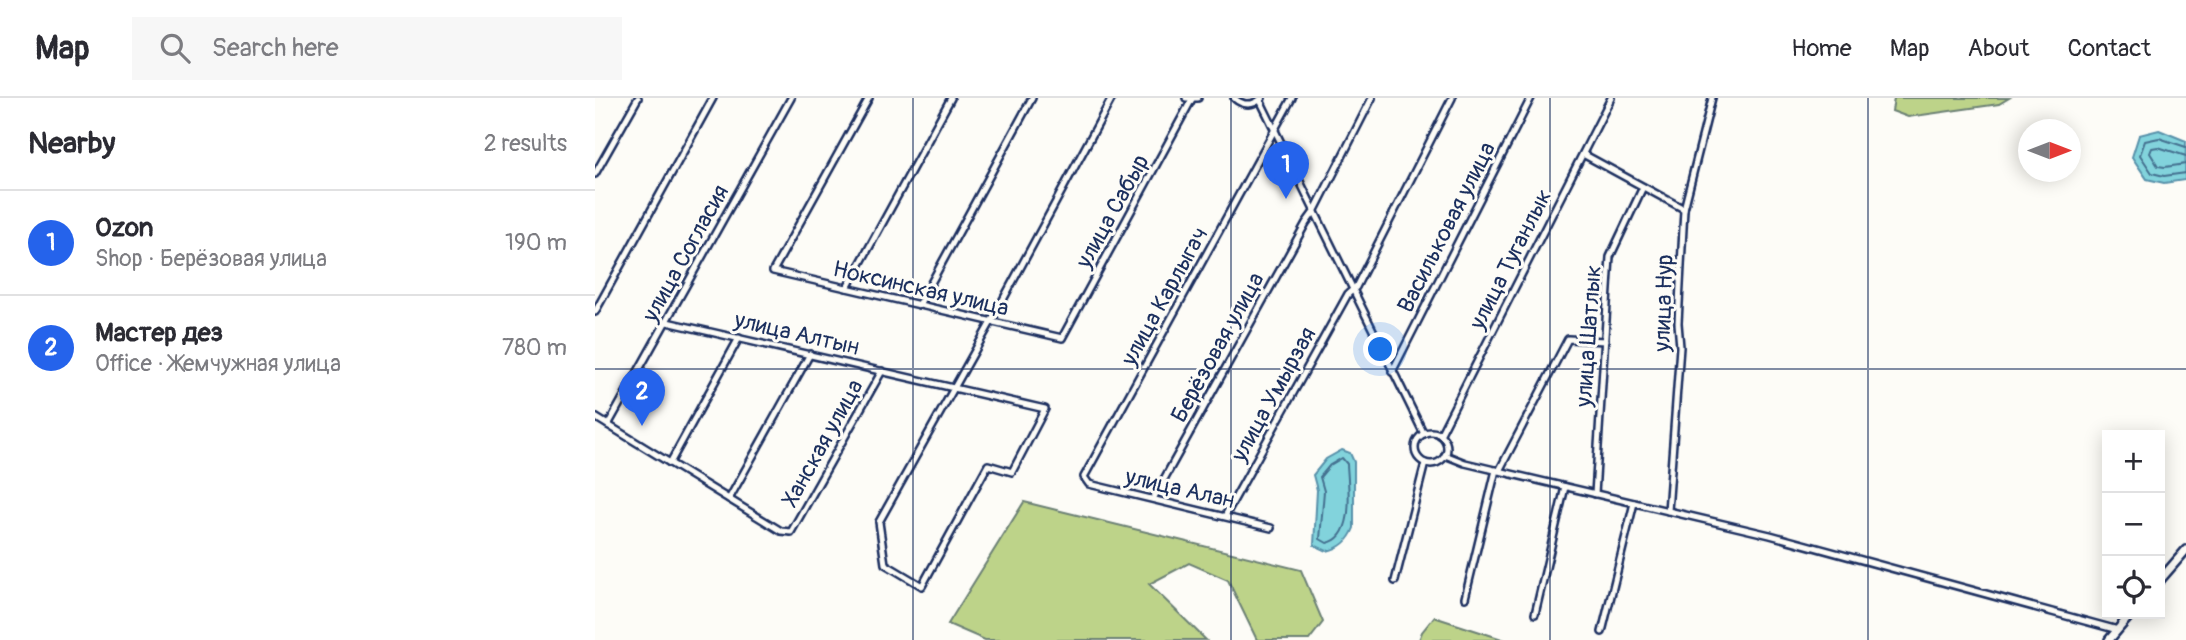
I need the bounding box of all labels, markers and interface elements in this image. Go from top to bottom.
search box [132,17,622,80]
text: Map [35,28,90,69]
icon: search [156,29,194,67]
text: Search here [212,32,339,64]
text: Home [1791,34,1852,63]
text: Map [1890,34,1930,63]
text: About [1968,34,2030,63]
text: Contact [2068,34,2151,63]
north arrow [2018,119,2081,182]
text: Nearby [28,125,115,162]
text: 2 results [484,129,567,158]
street label: Васильковая улица [1391,137,1502,317]
pin: 1 [1263,141,1309,199]
street label: улица Сабыр [1069,149,1155,274]
street label: улица Согласия [635,180,735,328]
street label: улица Туганлык [1462,184,1558,335]
text: Ozon [95,212,153,244]
street label: улица Карлыгач [1114,222,1214,372]
text: 1 [47,228,56,257]
text: 190 m [505,228,567,257]
text: Shop · Берёзовая улица [95,244,327,273]
street label: Ноксинская улица [830,254,1012,323]
street label: улица Нур [1647,254,1680,353]
street label: улица Шатлык [1569,264,1608,409]
street label: Берёзовая улица [1164,267,1271,427]
street label: улица Алтын [731,305,862,362]
text: Мастер дез [95,317,223,349]
street label: улица Умырзая [1224,322,1322,468]
your location [1363,332,1397,366]
text: 2 [45,333,57,362]
text: 780 m [502,333,567,362]
text: Office · Жемчужная улица [95,349,341,378]
pin: 2 [619,368,665,426]
street label: Ханская улица [775,374,870,512]
map controls [2102,430,2165,619]
button: + [2102,430,2165,493]
street label: улица Алан [1121,462,1237,515]
button: − [2102,493,2165,556]
button: locate [2102,556,2165,619]

